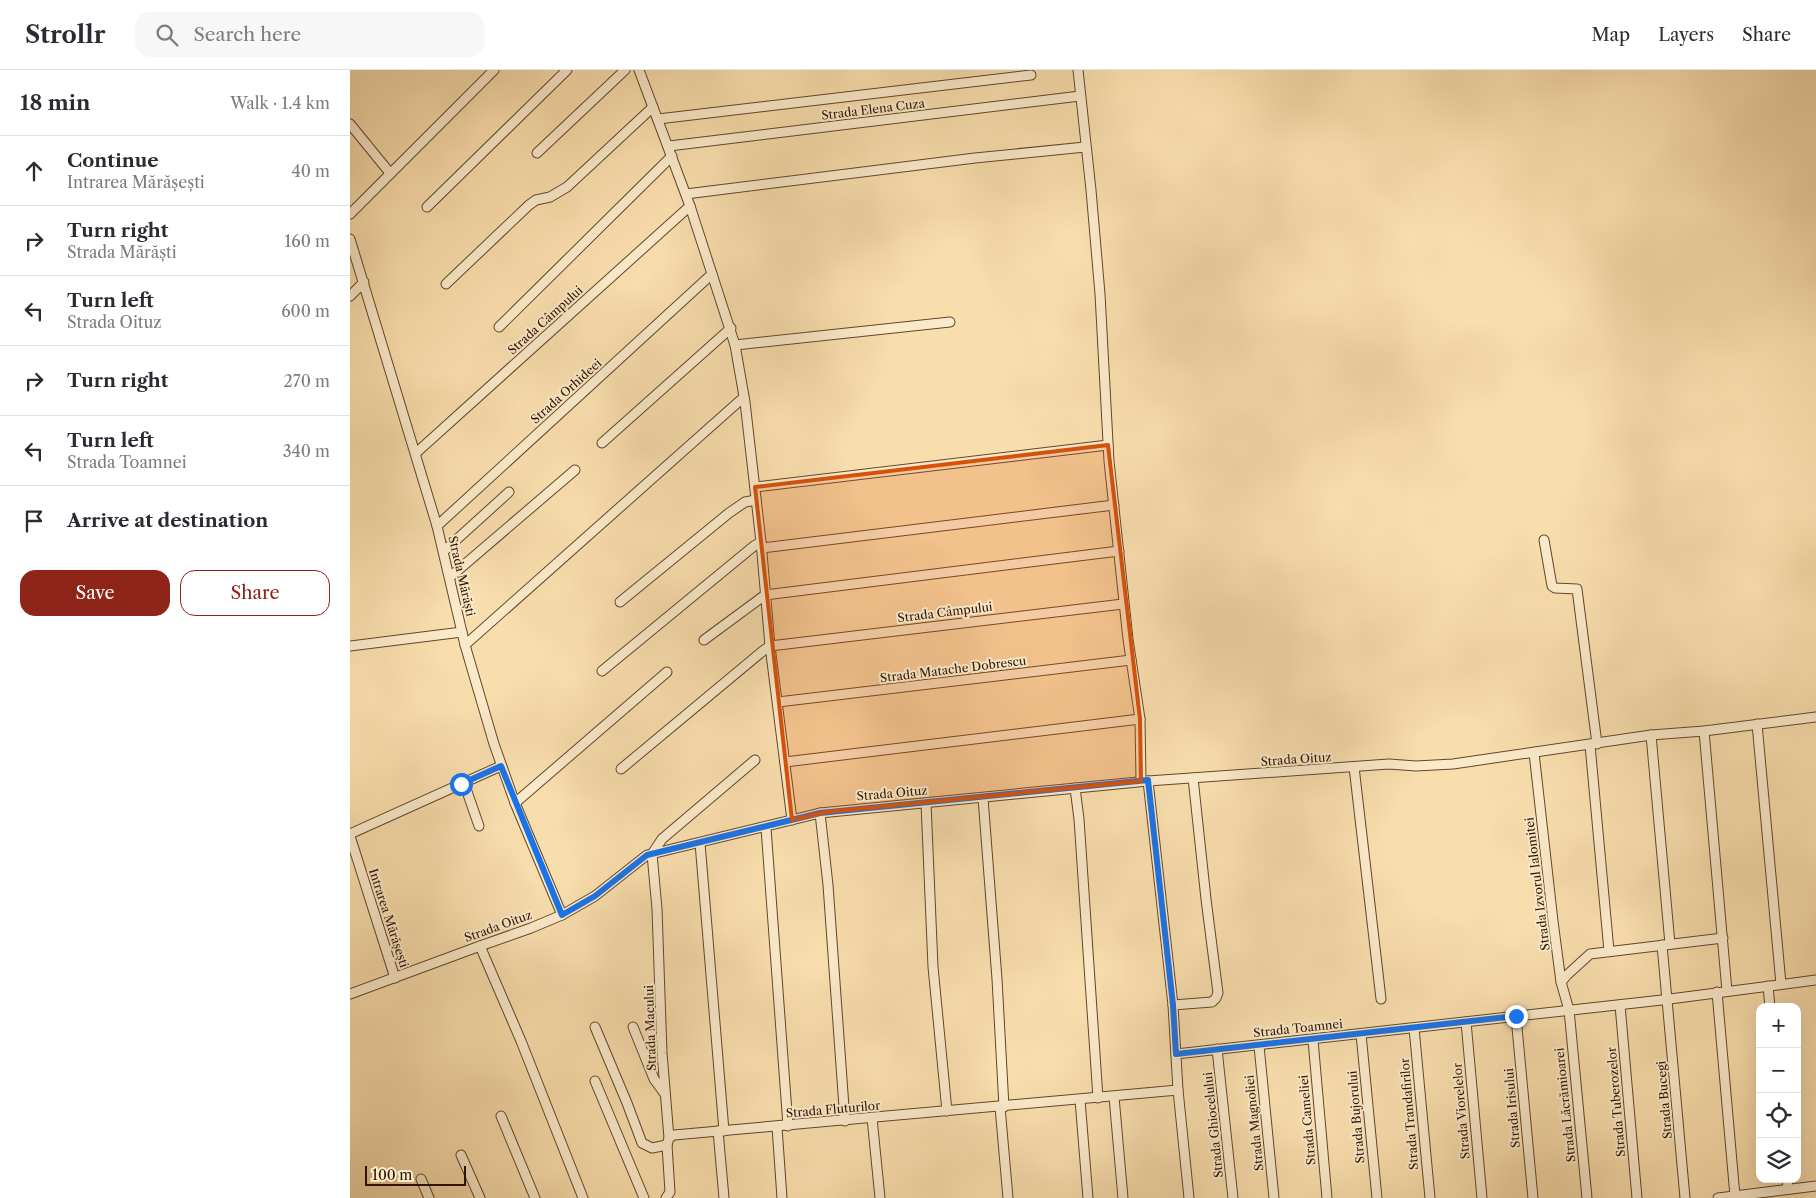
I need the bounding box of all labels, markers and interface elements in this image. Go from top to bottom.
search box [135,12,485,57]
text: Strollr [25,20,105,49]
icon: search [153,21,181,49]
text: Search here [193,23,301,46]
text: Map [1592,24,1630,46]
text: Layers [1658,24,1714,46]
text: Share [1742,24,1791,46]
text: 18 min [20,90,90,115]
text: Walk · 1.4 km [230,93,330,113]
street label: Strada Elena Cuza [820,95,926,123]
text: Continue [67,149,159,172]
icon: ahead [20,157,48,185]
text: 40 m [291,161,330,181]
text: Intrarea Mărășești [67,172,205,192]
text: Turn right [67,219,168,242]
icon: right [20,227,48,255]
text: 160 m [285,231,330,251]
text: Strada Mărăști [67,242,177,262]
street label: Strada Câmpului [504,282,586,358]
text: Turn left [67,289,154,312]
icon: left [20,297,48,325]
text: 600 m [281,301,330,321]
text: Strada Oituz [67,312,162,332]
street label: Strada Orhideei [528,355,605,427]
icon: right [20,367,48,395]
text: Turn right [67,369,168,392]
text: 270 m [284,371,330,391]
text: Turn left [67,429,154,452]
icon: left [20,437,48,465]
text: 340 m [283,441,330,461]
text: Strada Toamnei [67,452,187,472]
icon: arrive [20,507,48,535]
text: Arrive at destination [67,509,268,532]
street label: Strada Mărăști [444,534,479,618]
button: Save [20,570,170,616]
button: Share [180,570,330,616]
street label: Strada Câmpului [897,599,994,625]
street label: Strada Matache Dobrescu [879,653,1027,685]
street label: Strada Oituz [1260,749,1332,769]
route start [450,773,473,796]
street label: Strada Oituz [856,782,928,804]
street label: Strada Izvorul Ialomitei [1521,816,1553,951]
street label: Intrarea Mărășești [365,867,412,970]
street label: Strada Oituz [462,907,534,945]
street label: Strada Macului [641,984,659,1071]
map controls [1756,1003,1801,1183]
button: + [1756,1003,1801,1048]
route end [1505,1005,1528,1028]
street label: Strada Toamnei [1253,1016,1344,1040]
street label: Strada Tuberozelor [1604,1046,1628,1158]
street label: Strada Lăcrămioarei [1551,1047,1578,1163]
button: − [1756,1048,1801,1093]
street label: Strada Trandafirilor [1397,1057,1421,1171]
street label: Strada Bucegi [1653,1060,1675,1140]
street label: Strada Viorelelor [1449,1062,1473,1160]
street label: Strada Irisului [1501,1067,1523,1148]
street label: Strada Bujorului [1344,1070,1368,1164]
street label: Strada Ghiocelului [1200,1071,1226,1179]
street label: Strada Magnoliei [1241,1074,1267,1172]
street label: Strada Cameliei [1296,1074,1318,1166]
button: locate [1756,1093,1801,1138]
street label: Strada Fluturilor [785,1097,881,1121]
button: layers [1756,1138,1801,1183]
scale bar [365,1163,466,1186]
text: 100 m [372,1166,412,1184]

